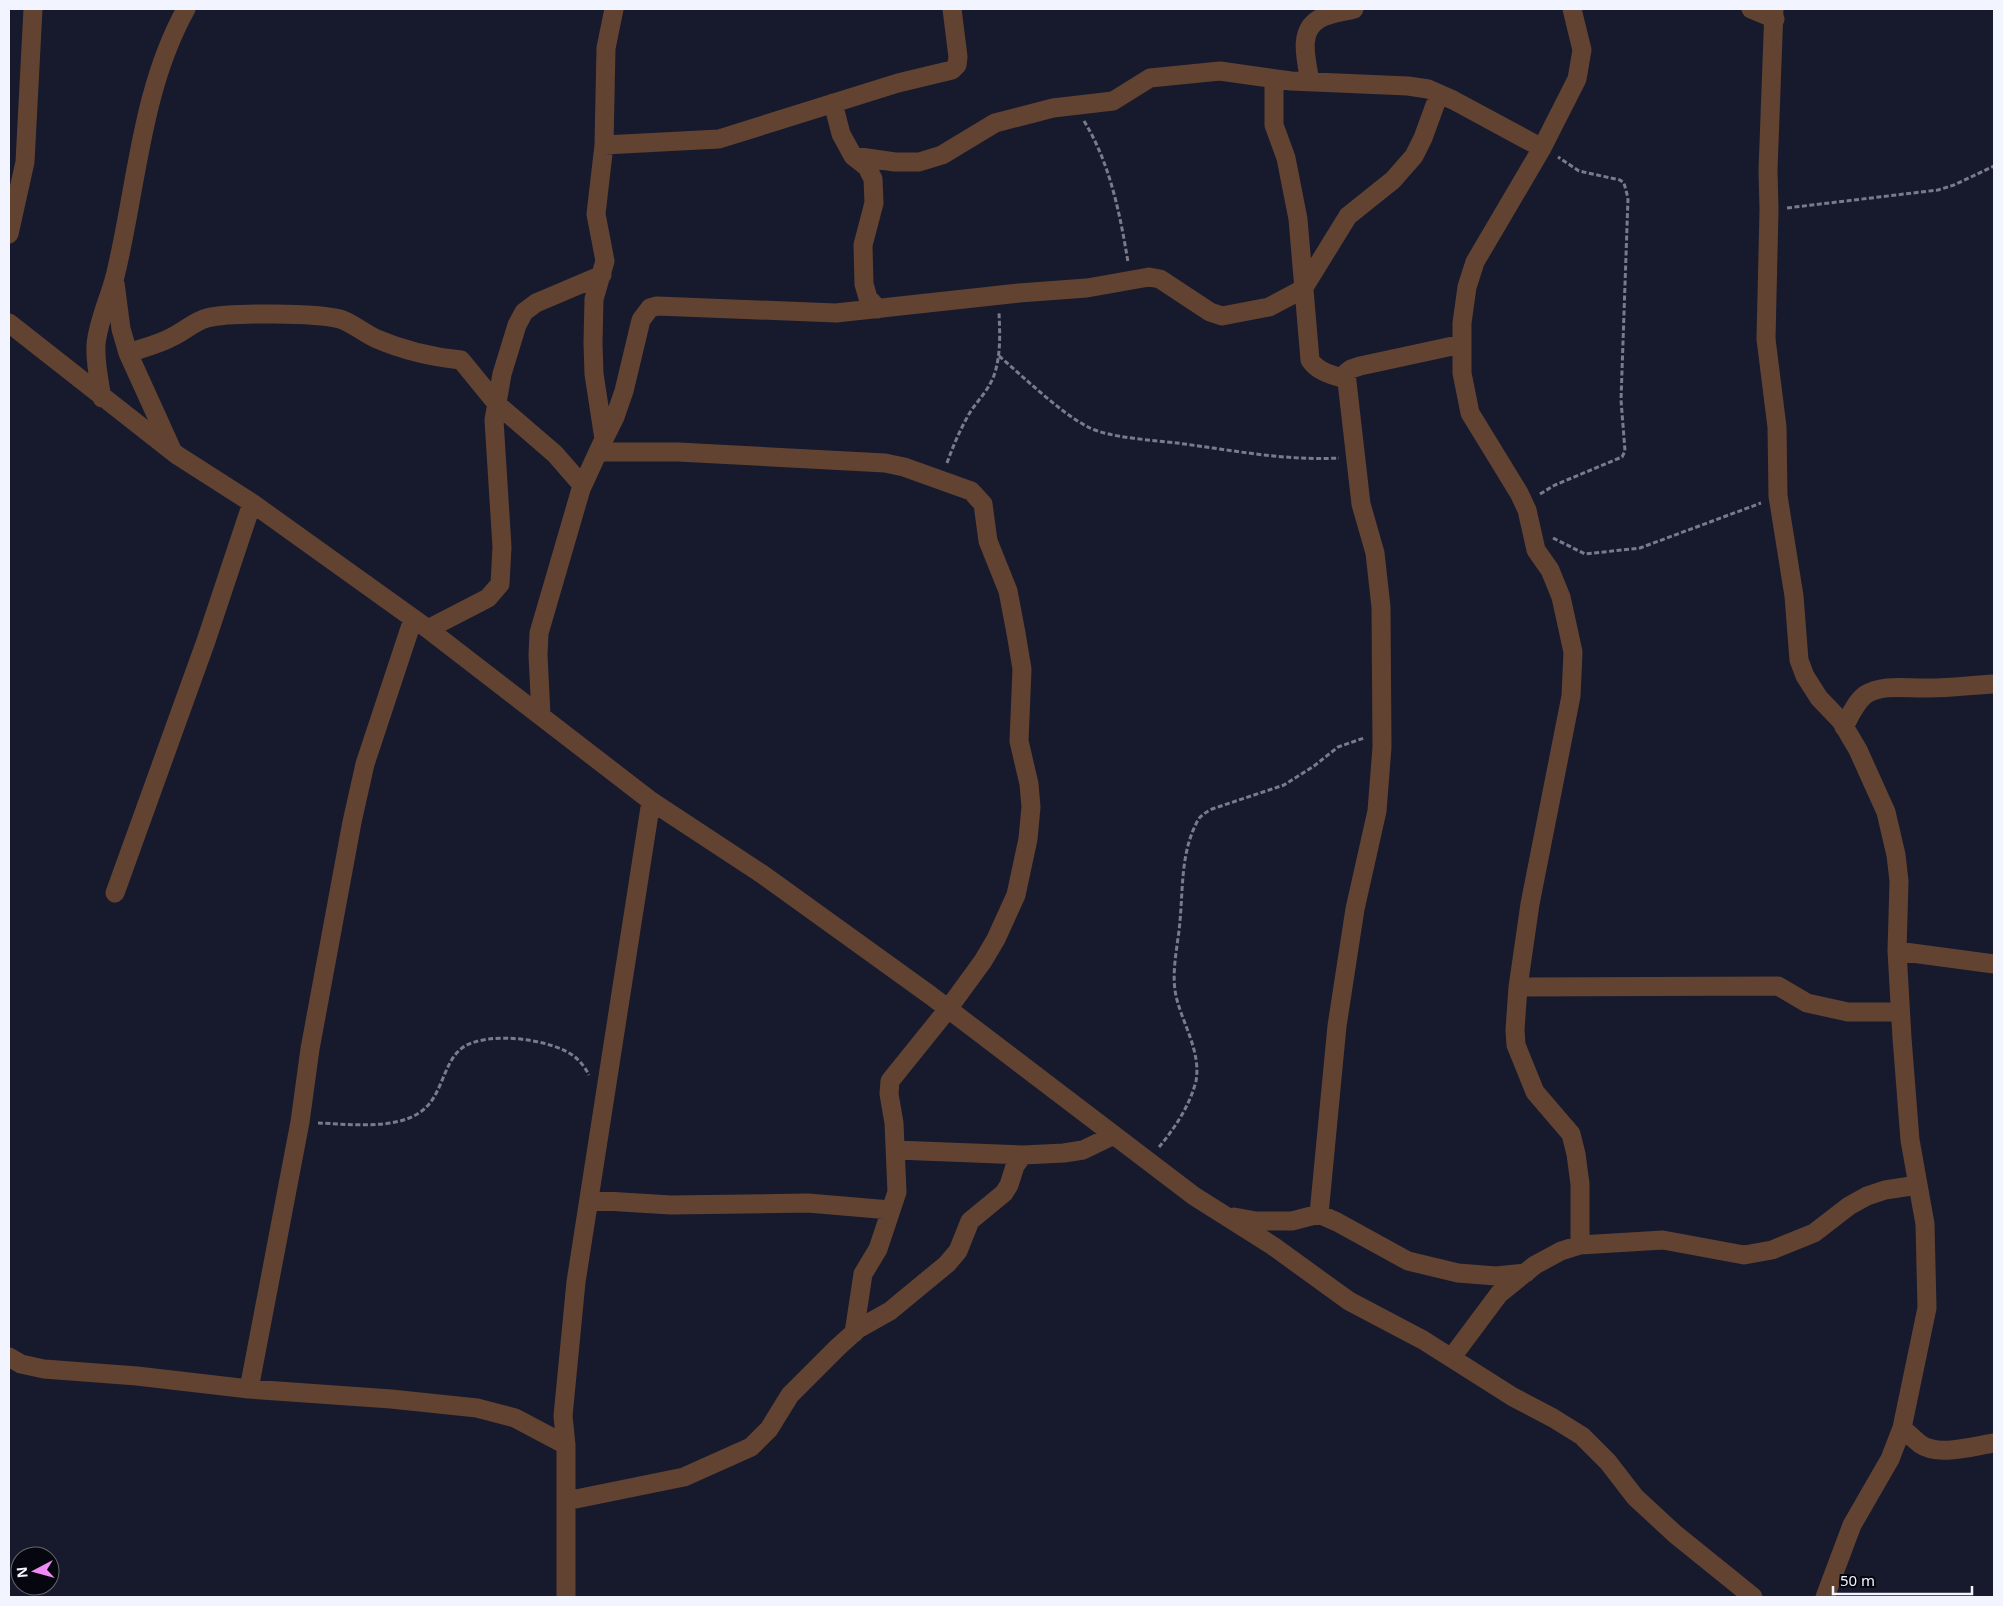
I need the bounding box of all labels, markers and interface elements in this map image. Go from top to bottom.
north arrow [10,1546,60,1596]
scale bar [1833,1564,1972,1596]
text: N [12,1566,32,1579]
text: 50 m [1840,1570,1875,1590]

